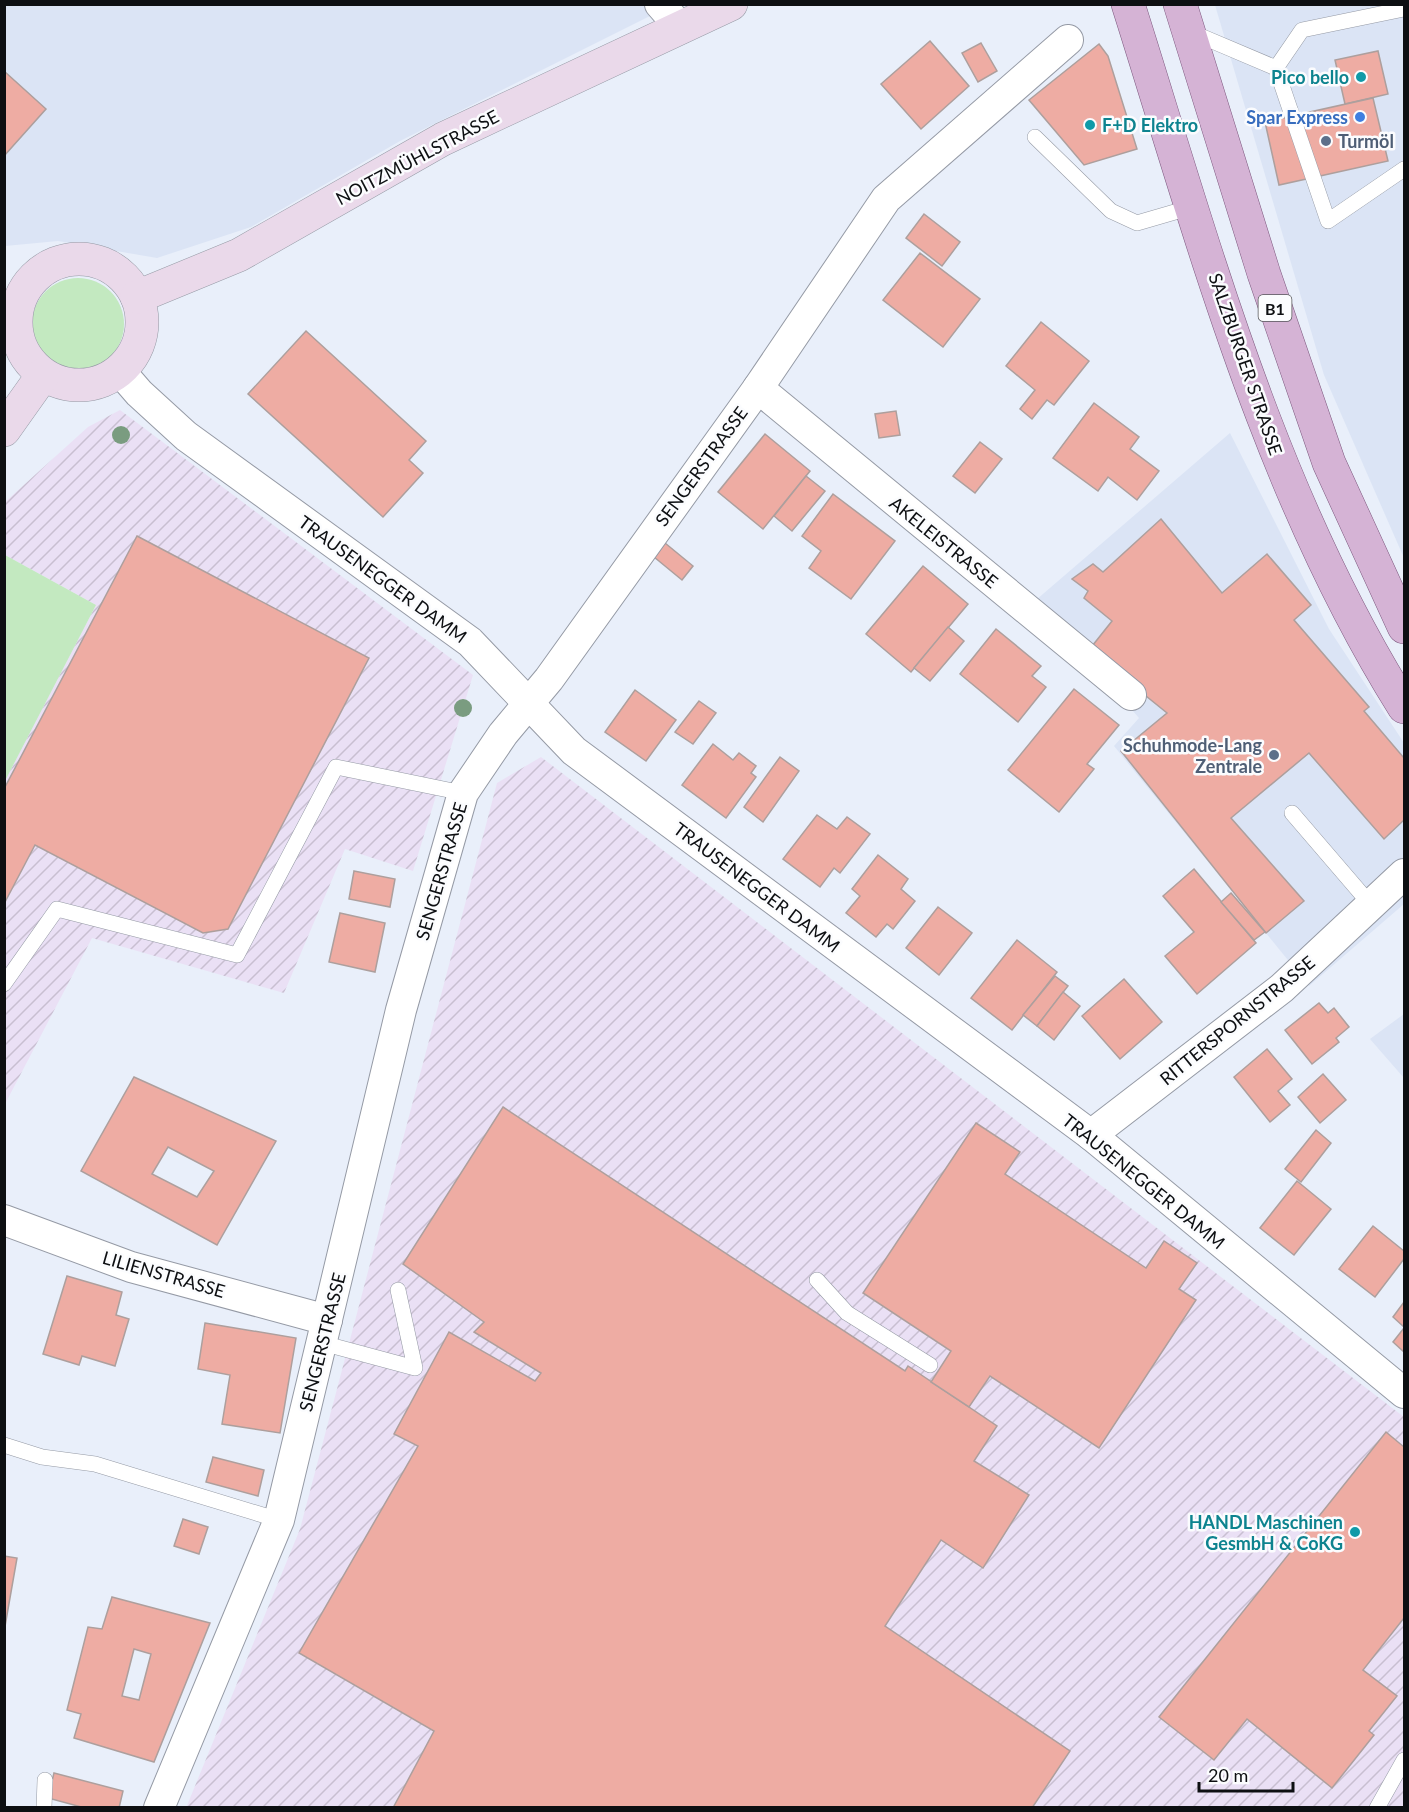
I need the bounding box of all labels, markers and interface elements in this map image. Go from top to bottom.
place label: Pico bello [1271,66,1349,88]
marker: Pico bello [1354,70,1368,84]
street label: NOITZMÜHLSTRASSE [332,105,502,209]
place label: Spar Express [1246,106,1348,128]
marker: Spar Express [1353,110,1367,124]
place label: F+D Elektro [1102,114,1198,136]
marker: F+D Elektro [1083,118,1097,132]
place label: Turmöl [1338,130,1394,152]
marker: Turmöl [1319,134,1333,148]
street label: SALZBURGER STRASSE [1204,270,1288,458]
road number: B1 [1258,295,1292,321]
street label: SENGERSTRASSE [650,402,752,530]
street label: AKELEISTRASSE [885,492,1003,592]
street label: TRAUSENEGGER DAMM [295,511,471,647]
place label: Schuhmode-Lang Zentrale [1123,734,1262,777]
marker: Schuhmode-Lang Zentrale [1267,748,1281,762]
street label: SENGERSTRASSE [411,799,471,943]
street label: TRAUSENEGGER DAMM [669,817,845,957]
street label: RITTERSPORNSTRASSE [1155,951,1319,1089]
street label: TRAUSENEGGER DAMM [1058,1109,1230,1253]
street label: LILIENSTRASSE [100,1246,228,1302]
street label: SENGERSTRASSE [294,1270,350,1414]
place label: HANDL Maschinen GesmbH & CoKG [1189,1511,1343,1554]
marker: HANDL Maschinen GesmbH & CoKG [1348,1525,1362,1539]
scale bar [1199,1755,1294,1793]
text: 20 m [1208,1764,1248,1786]

